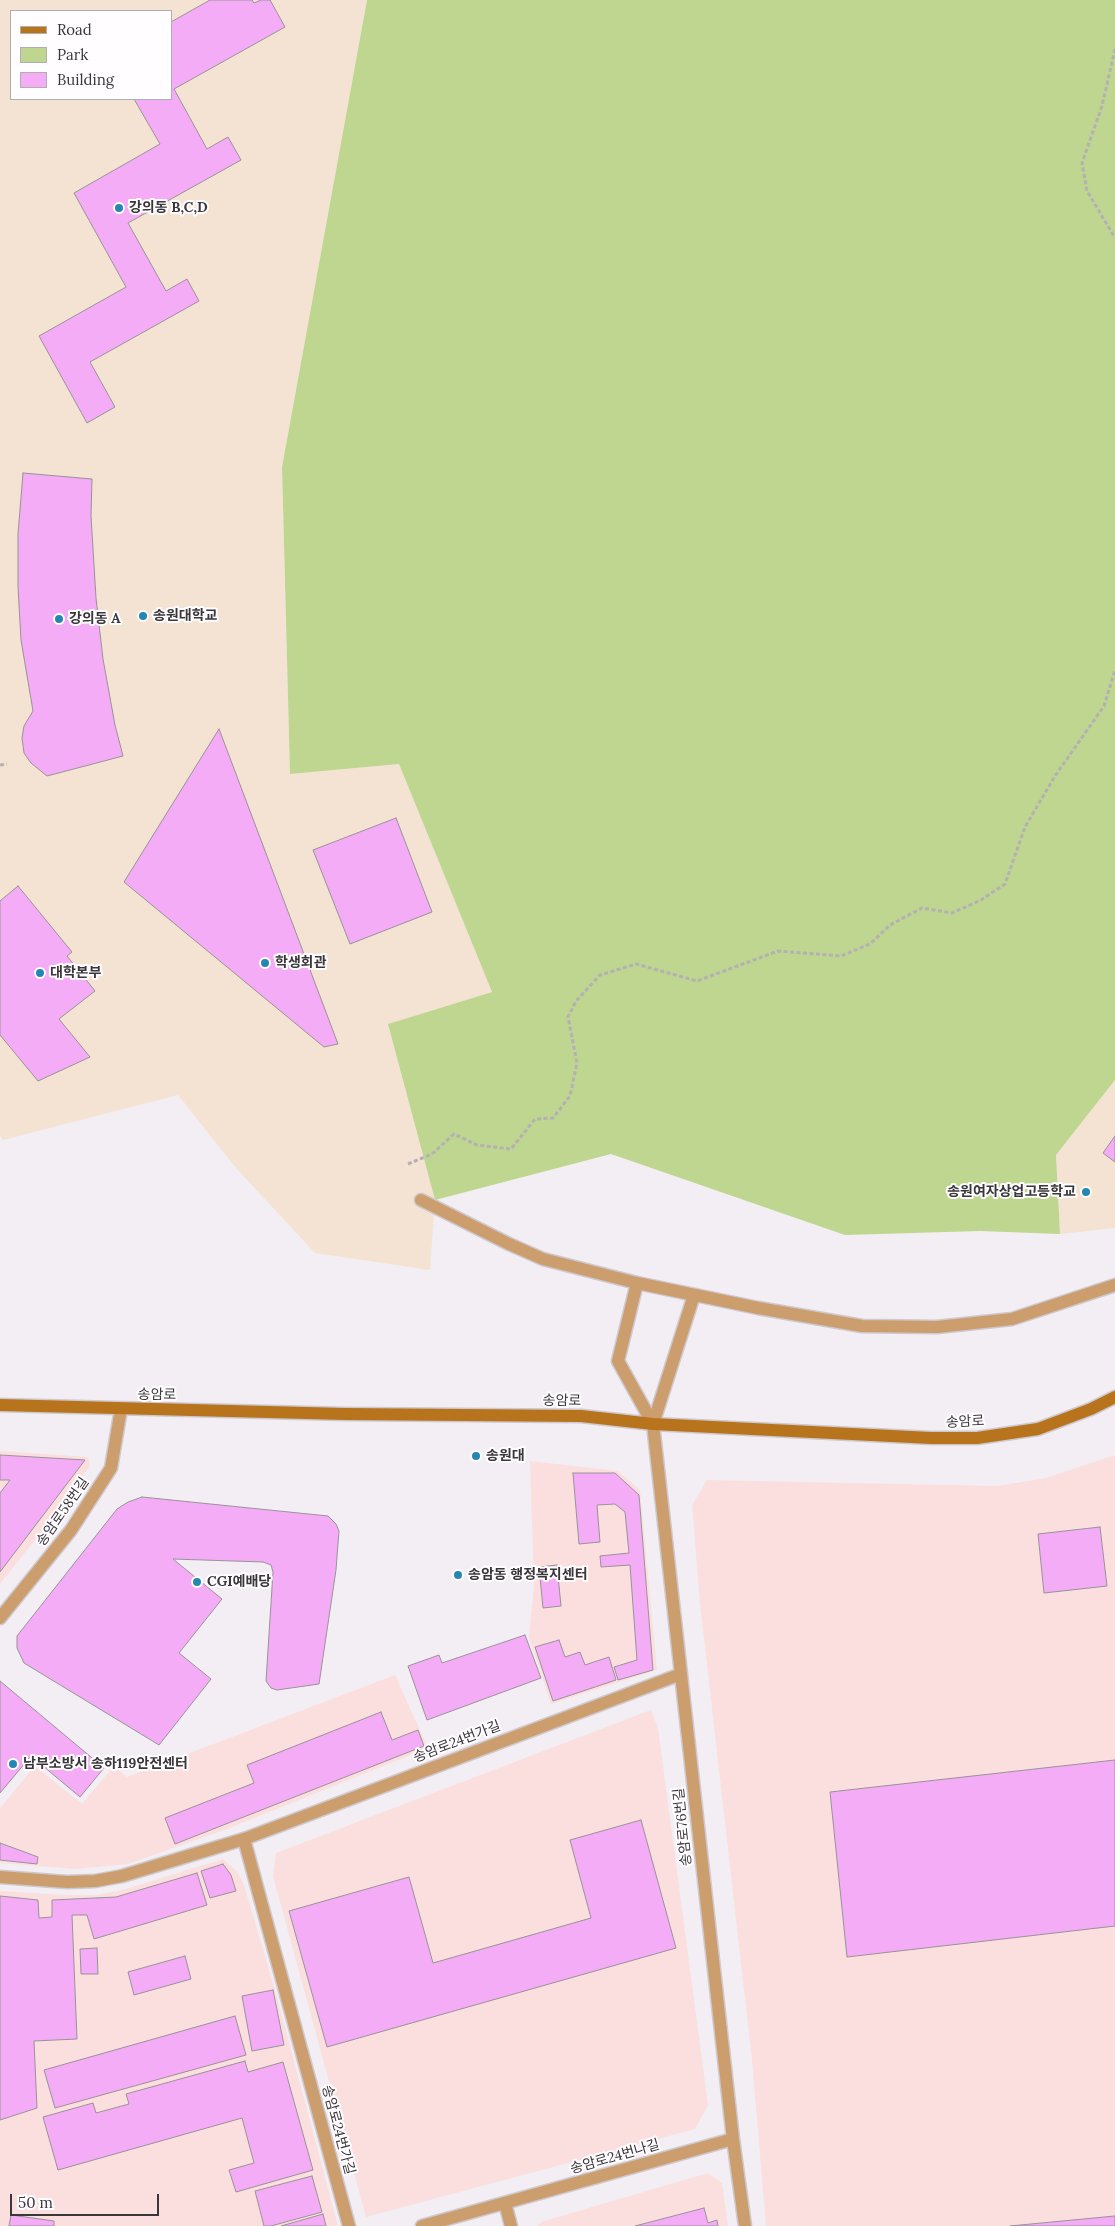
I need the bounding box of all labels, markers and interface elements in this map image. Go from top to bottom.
legend [10,10,172,100]
text: Road [57,20,92,39]
text: Park [57,45,88,64]
text: Building [57,70,114,89]
place label: 강의동 B,C,D [129,200,208,216]
marker: 강의동 B,C,D [113,202,125,214]
place label: 송원대학교 [153,608,217,624]
marker: 송원대학교 [137,610,149,622]
place label: 강의동 A [69,611,121,627]
marker: 강의동 A [53,613,65,625]
place label: 학생회관 [275,955,327,971]
marker: 학생회관 [259,957,271,969]
place label: 대학본부 [50,965,102,981]
marker: 대학본부 [34,967,46,979]
place label: 송원여자상업고등학교 [947,1184,1076,1200]
marker: 송원여자상업고등학교 [1080,1186,1092,1198]
street label: 송암로 [138,1386,176,1404]
street label: 송암로 [543,1392,581,1410]
street label: 송암로 [945,1413,985,1431]
place label: 송원대 [486,1448,525,1464]
marker: 송원대 [470,1450,482,1462]
street label: 송암로58번길 [33,1474,93,1550]
place label: 송암동 행정복지센터 [468,1567,588,1583]
marker: 송암동 행정복지센터 [452,1569,464,1581]
place label: CGI예배당 [207,1574,271,1590]
marker: CGI예배당 [191,1576,203,1588]
street label: 송암로24번가길 [411,1718,503,1766]
place label: 남부소방서 송하119안전센터 [23,1756,188,1772]
marker: 남부소방서 송하119안전센터 [7,1758,19,1770]
street label: 송암로76번길 [671,1787,695,1867]
street label: 송암로24번가길 [318,2083,358,2177]
street label: 송암로24번나길 [568,2136,662,2178]
scale bar [12,2184,161,2216]
text: 50 m [18,2193,53,2212]

